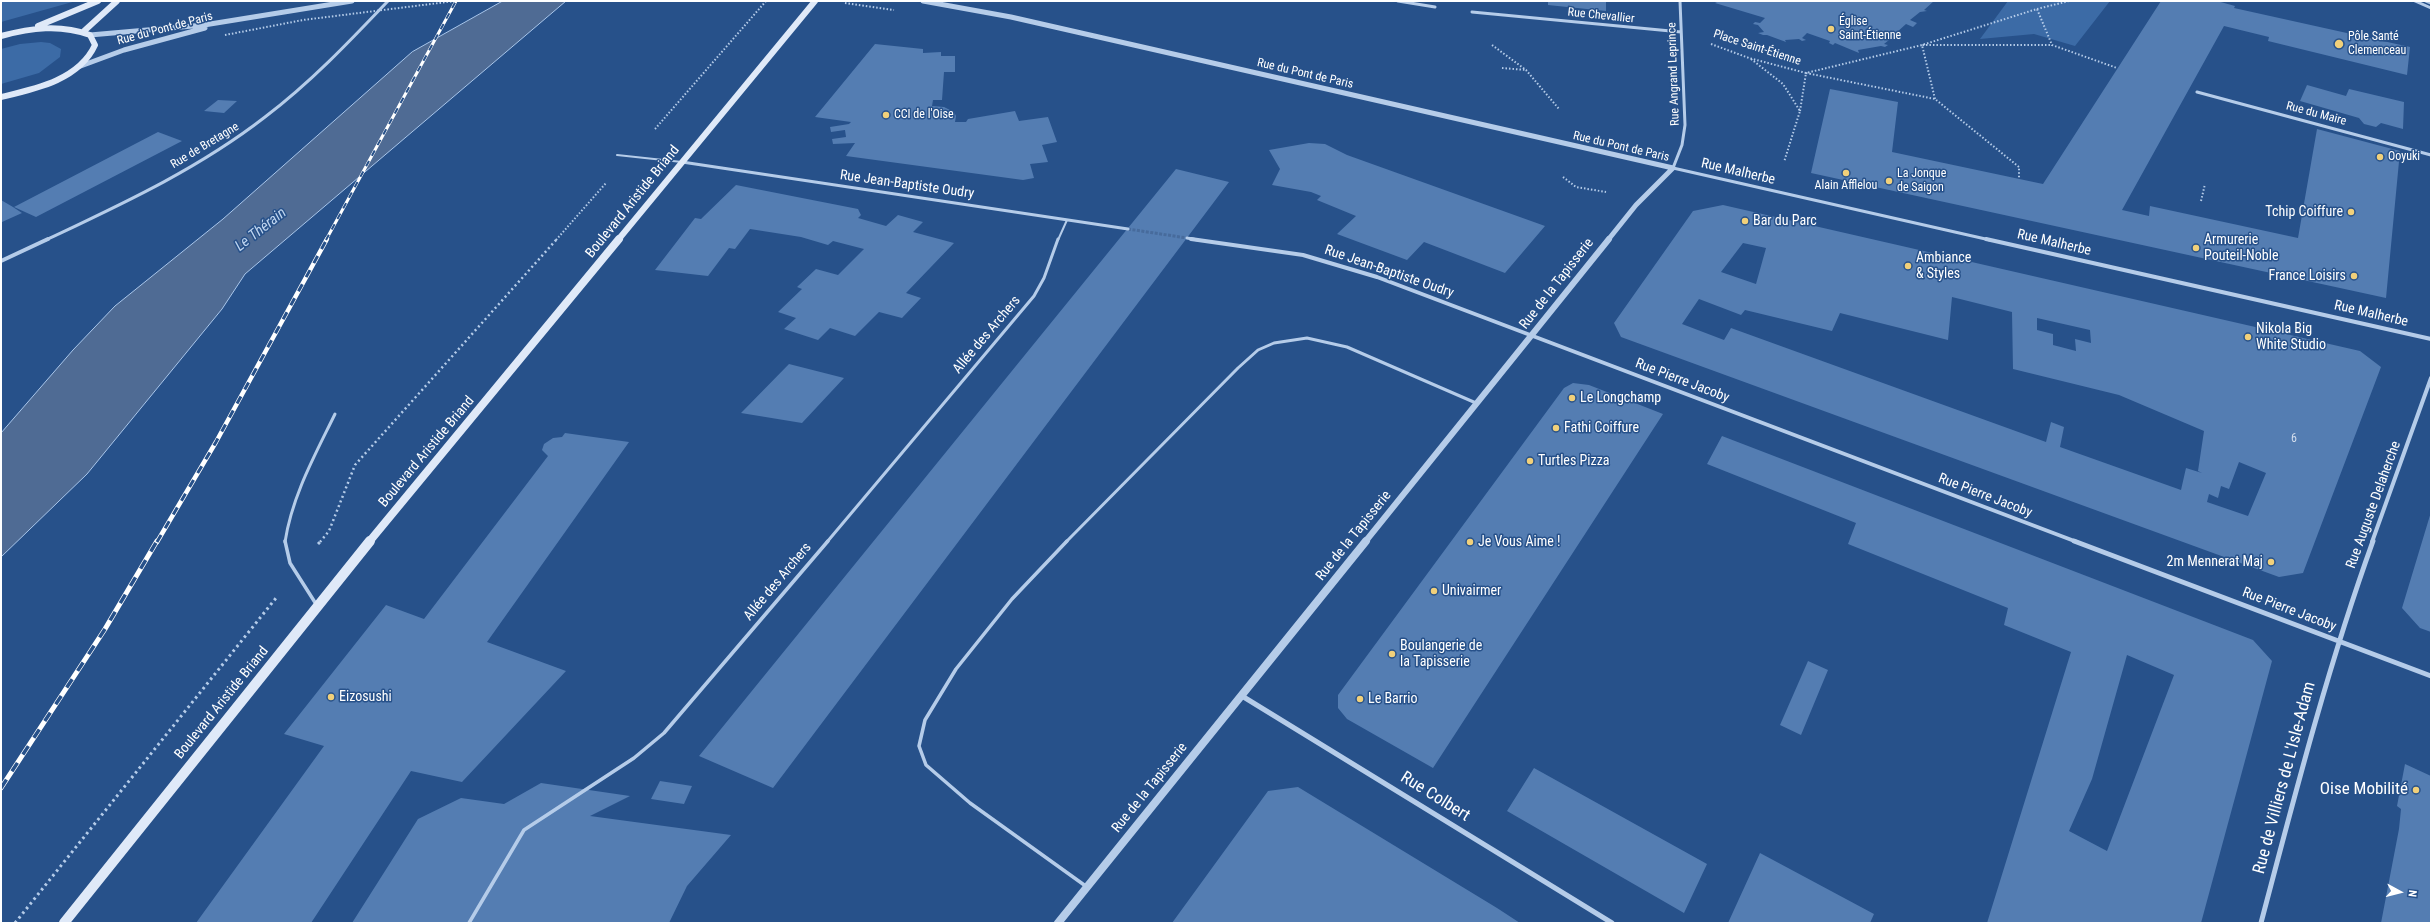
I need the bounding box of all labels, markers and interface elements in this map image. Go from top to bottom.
street label: Rue Chevallier [1567,5,1635,27]
street label: Rue du Pont de Paris [116,9,214,49]
place label: Église Saint-Étienne [1839,15,1901,43]
street label: Rue Angrand Leprince [1665,22,1683,126]
marker: Église Saint-Étienne [1826,24,1836,34]
street label: Place Saint-Étienne [1711,27,1803,69]
place label: Pôle Santé Clemenceau [2348,30,2406,58]
marker: Pôle Santé Clemenceau [2333,38,2345,50]
street label: Rue du Pont de Paris [1255,56,1355,92]
street label: Rue du Maire [2284,99,2348,129]
place label: CCI de l'Oise [894,108,954,122]
marker: CCI de l'Oise [881,110,891,120]
street label: Rue de Bretagne [168,120,242,172]
street label: Rue du Pont de Paris [1571,129,1671,165]
street label: Boulevard Aristide Briand [583,142,683,262]
place label: Ooyuki [2388,150,2420,164]
marker: Ooyuki [2375,152,2385,162]
street label: Rue Malherbe [1699,155,1777,189]
street label: Rue Jean-Baptiste Oudry [839,167,975,203]
place label: La Jonque de Saigon [1897,167,1946,195]
marker: Alain Afflelou [1841,168,1851,178]
marker: La Jonque de Saigon [1884,176,1894,186]
place label: Alain Afflelou [1815,179,1877,193]
water label: Le Thérain [232,204,290,256]
place label: Tchip Coiffure [2265,204,2343,220]
marker: Tchip Coiffure [2346,207,2356,217]
place label: Bar du Parc [1753,213,1817,229]
marker: Bar du Parc [1740,216,1750,226]
street label: Rue Malherbe [2015,226,2093,260]
place label: Armurerie Pouteil-Noble [2204,232,2278,264]
street label: Rue de la Tapisserie [1516,235,1598,333]
street label: Rue Jean-Baptiste Oudry [1322,242,1456,302]
marker: Armurerie Pouteil-Noble [2191,243,2201,253]
place label: Ambiance & Styles [1916,250,1971,282]
marker: Ambiance & Styles [1903,261,1913,271]
place label: France Loisirs [2269,268,2346,284]
marker: France Loisirs [2349,271,2359,281]
street label: Allée des Archers [950,293,1024,377]
street label: Rue Malherbe [2332,297,2410,331]
place label: Nikola Big White Studio [2256,321,2326,354]
marker: Nikola Big White Studio [2243,332,2253,342]
street label: Rue Pierre Jacoby [1633,355,1731,407]
place label: Le Longchamp [1580,390,1661,406]
street label: Boulevard Aristide Briand [376,393,478,511]
marker: Le Longchamp [1567,393,1577,403]
place label: Fathi Coiffure [1564,420,1639,436]
marker: Fathi Coiffure [1551,423,1561,433]
house number: 6 [2291,432,2297,446]
street label: Rue Auguste Delaherche [2343,439,2405,571]
place label: Turtles Pizza [1538,453,1609,469]
marker: Turtles Pizza [1525,456,1535,466]
street label: Rue Pierre Jacoby [1936,470,2034,522]
street label: Rue de la Tapisserie [1313,488,1395,584]
place label: Je Vous Aime ! [1478,534,1561,550]
marker: Je Vous Aime ! [1465,537,1475,547]
street label: Allée des Archers [741,540,815,624]
place label: 2m Mennerat Maj [2167,554,2263,570]
marker: 2m Mennerat Maj [2266,557,2276,567]
place label: Univairmer [1442,583,1501,599]
street label: Rue Pierre Jacoby [2240,584,2338,636]
marker: Univairmer [1429,586,1439,596]
place label: Boulangerie de la Tapisserie [1400,638,1482,670]
street label: Boulevard Aristide Briand [172,643,272,763]
marker: Boulangerie de la Tapisserie [1387,649,1397,659]
street label: Rue de Villiers de L'Isle-Adam [2250,680,2320,876]
place label: Eizosushi [339,689,392,705]
place label: Le Barrio [1368,691,1418,707]
marker: Eizosushi [326,692,336,702]
marker: Le Barrio [1355,694,1365,704]
street label: Rue de la Tapisserie [1109,740,1191,836]
street label: Rue Colbert [1396,768,1474,826]
place label: Oise Mobilité [2320,780,2408,800]
marker: Oise Mobilité [2411,785,2421,795]
north arrow [2380,872,2420,912]
text: N [2406,889,2419,898]

